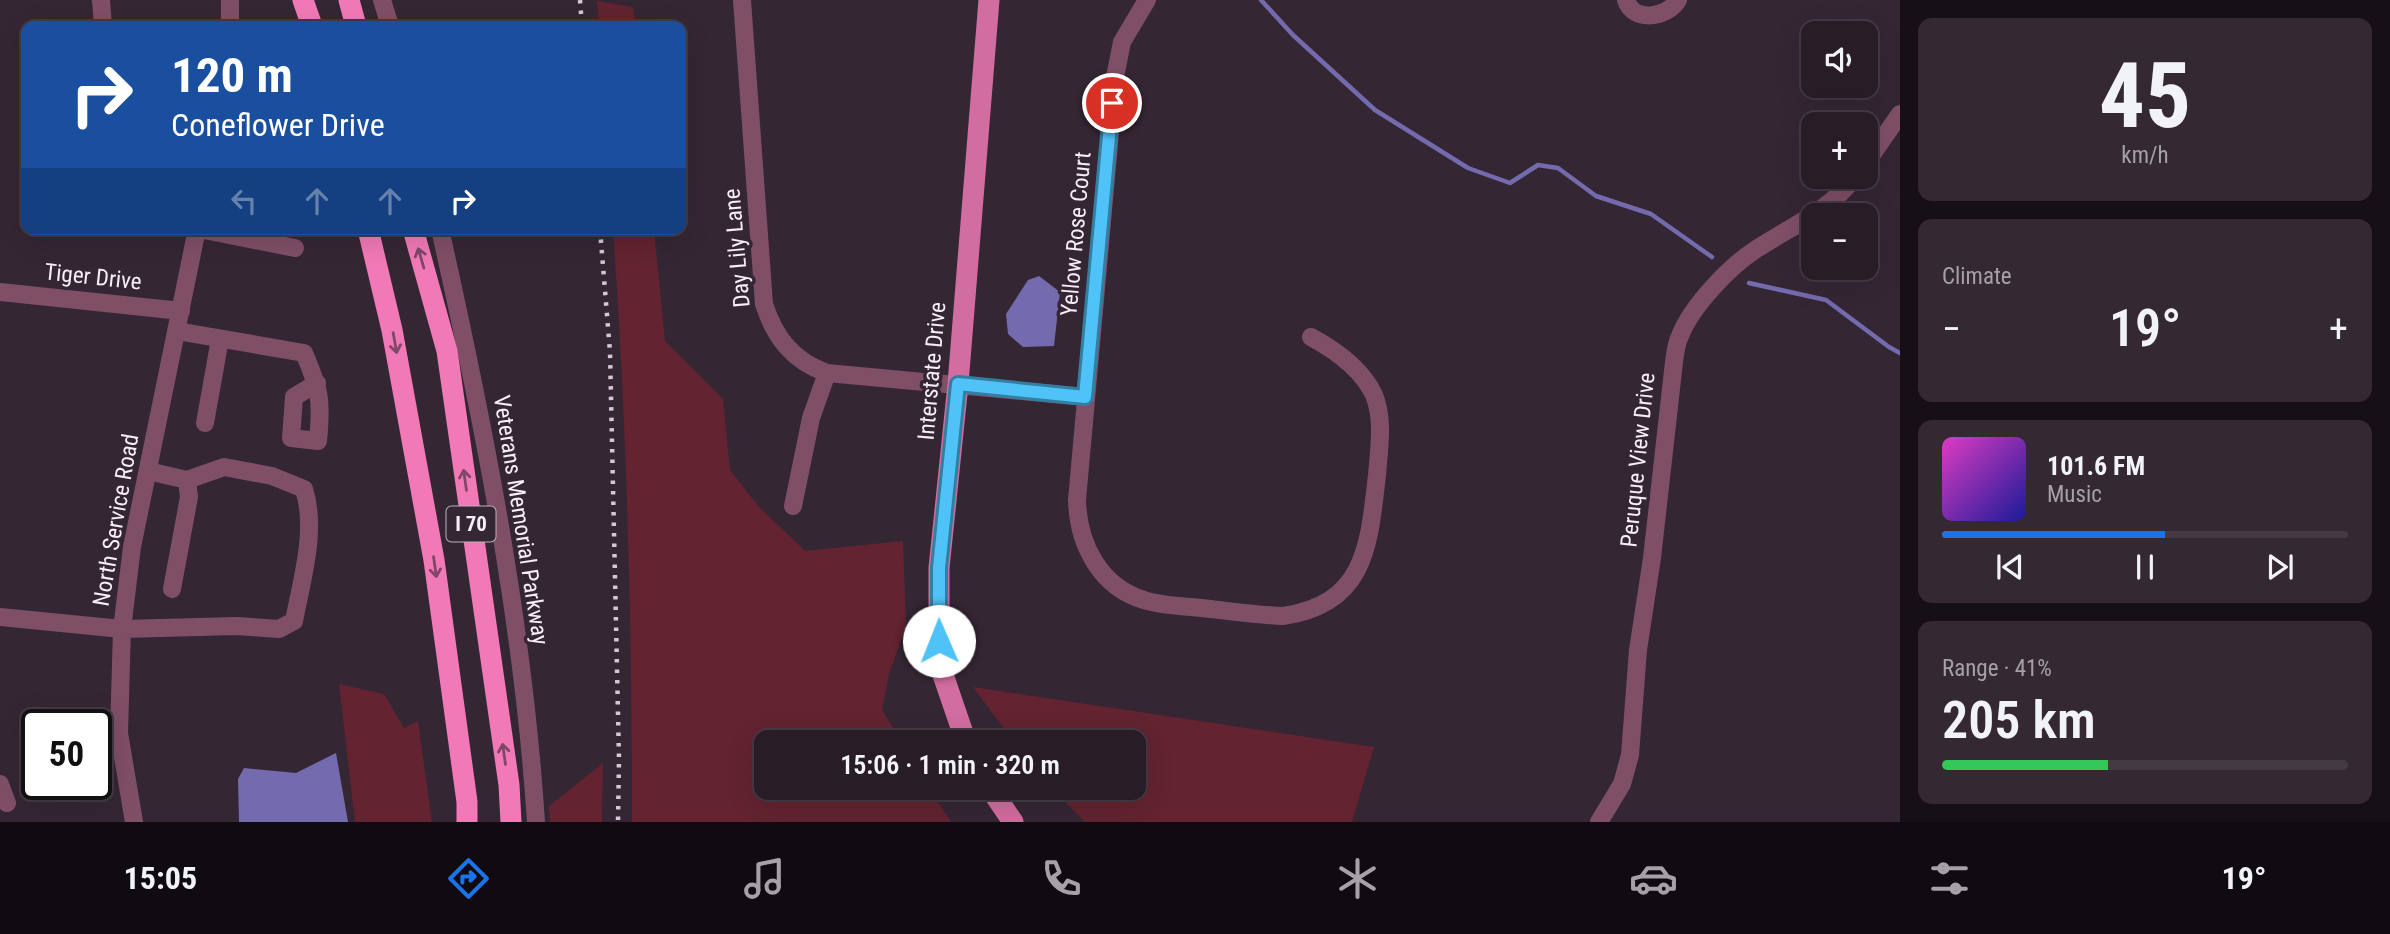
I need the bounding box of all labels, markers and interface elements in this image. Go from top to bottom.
map controls [1801,21,1878,280]
button: sound [1801,21,1878,98]
text: 45 [2099,43,2191,149]
text: 120 m [171,47,293,104]
icon: right [56,49,147,140]
pin [1082,73,1142,133]
icon: arrive [1093,84,1131,122]
text: Coneflower Drive [171,106,385,144]
button: + [1801,112,1878,189]
text: km/h [2121,142,2169,169]
street label: Yellow Rose Court [1055,151,1097,317]
icon: left [225,182,263,220]
icon: ahead [298,182,336,220]
icon: ahead [371,182,409,220]
icon: right [444,182,482,220]
street label: Day Lily Lane [718,188,756,308]
button: − [1801,203,1878,280]
one-way arrow [413,247,426,269]
street label: Tiger Drive [43,258,143,296]
text: Climate [1942,263,2012,290]
text: 19° [2109,298,2181,359]
street label: Interstate Drive [913,301,951,441]
text: − [1942,307,1961,351]
text: + [2329,307,2348,351]
one-way arrow [388,331,402,354]
street label: Peruque View Drive [1615,371,1661,549]
street label: Veterans Memorial Parkway [488,393,554,647]
street label: North Service Road [88,432,144,608]
text: 101.6 FM [2047,451,2145,481]
one-way arrow [458,470,471,492]
text: Music [2047,481,2102,508]
road number: I 70 [447,506,496,542]
icon: previous [1991,548,2029,586]
icon: pause [2126,548,2164,586]
icon: next [2261,548,2299,586]
one-way arrow [429,555,442,578]
position arrow [902,604,976,678]
text: Range · 41% [1942,655,2052,682]
text: 205 km [1942,690,2096,751]
speed limit sign: 50 [21,709,112,800]
one-way arrow [498,743,511,766]
text: 15:06 · 1 min · 320 m [840,750,1060,780]
icon: directions [444,854,493,903]
icon: music [740,854,789,903]
icon: phone [1037,854,1086,903]
icon: climate [1333,854,1382,903]
icon: car [1629,854,1678,903]
icon: filters [1925,854,1974,903]
text: 15:05 [124,859,197,897]
text: 19° [2222,859,2266,897]

